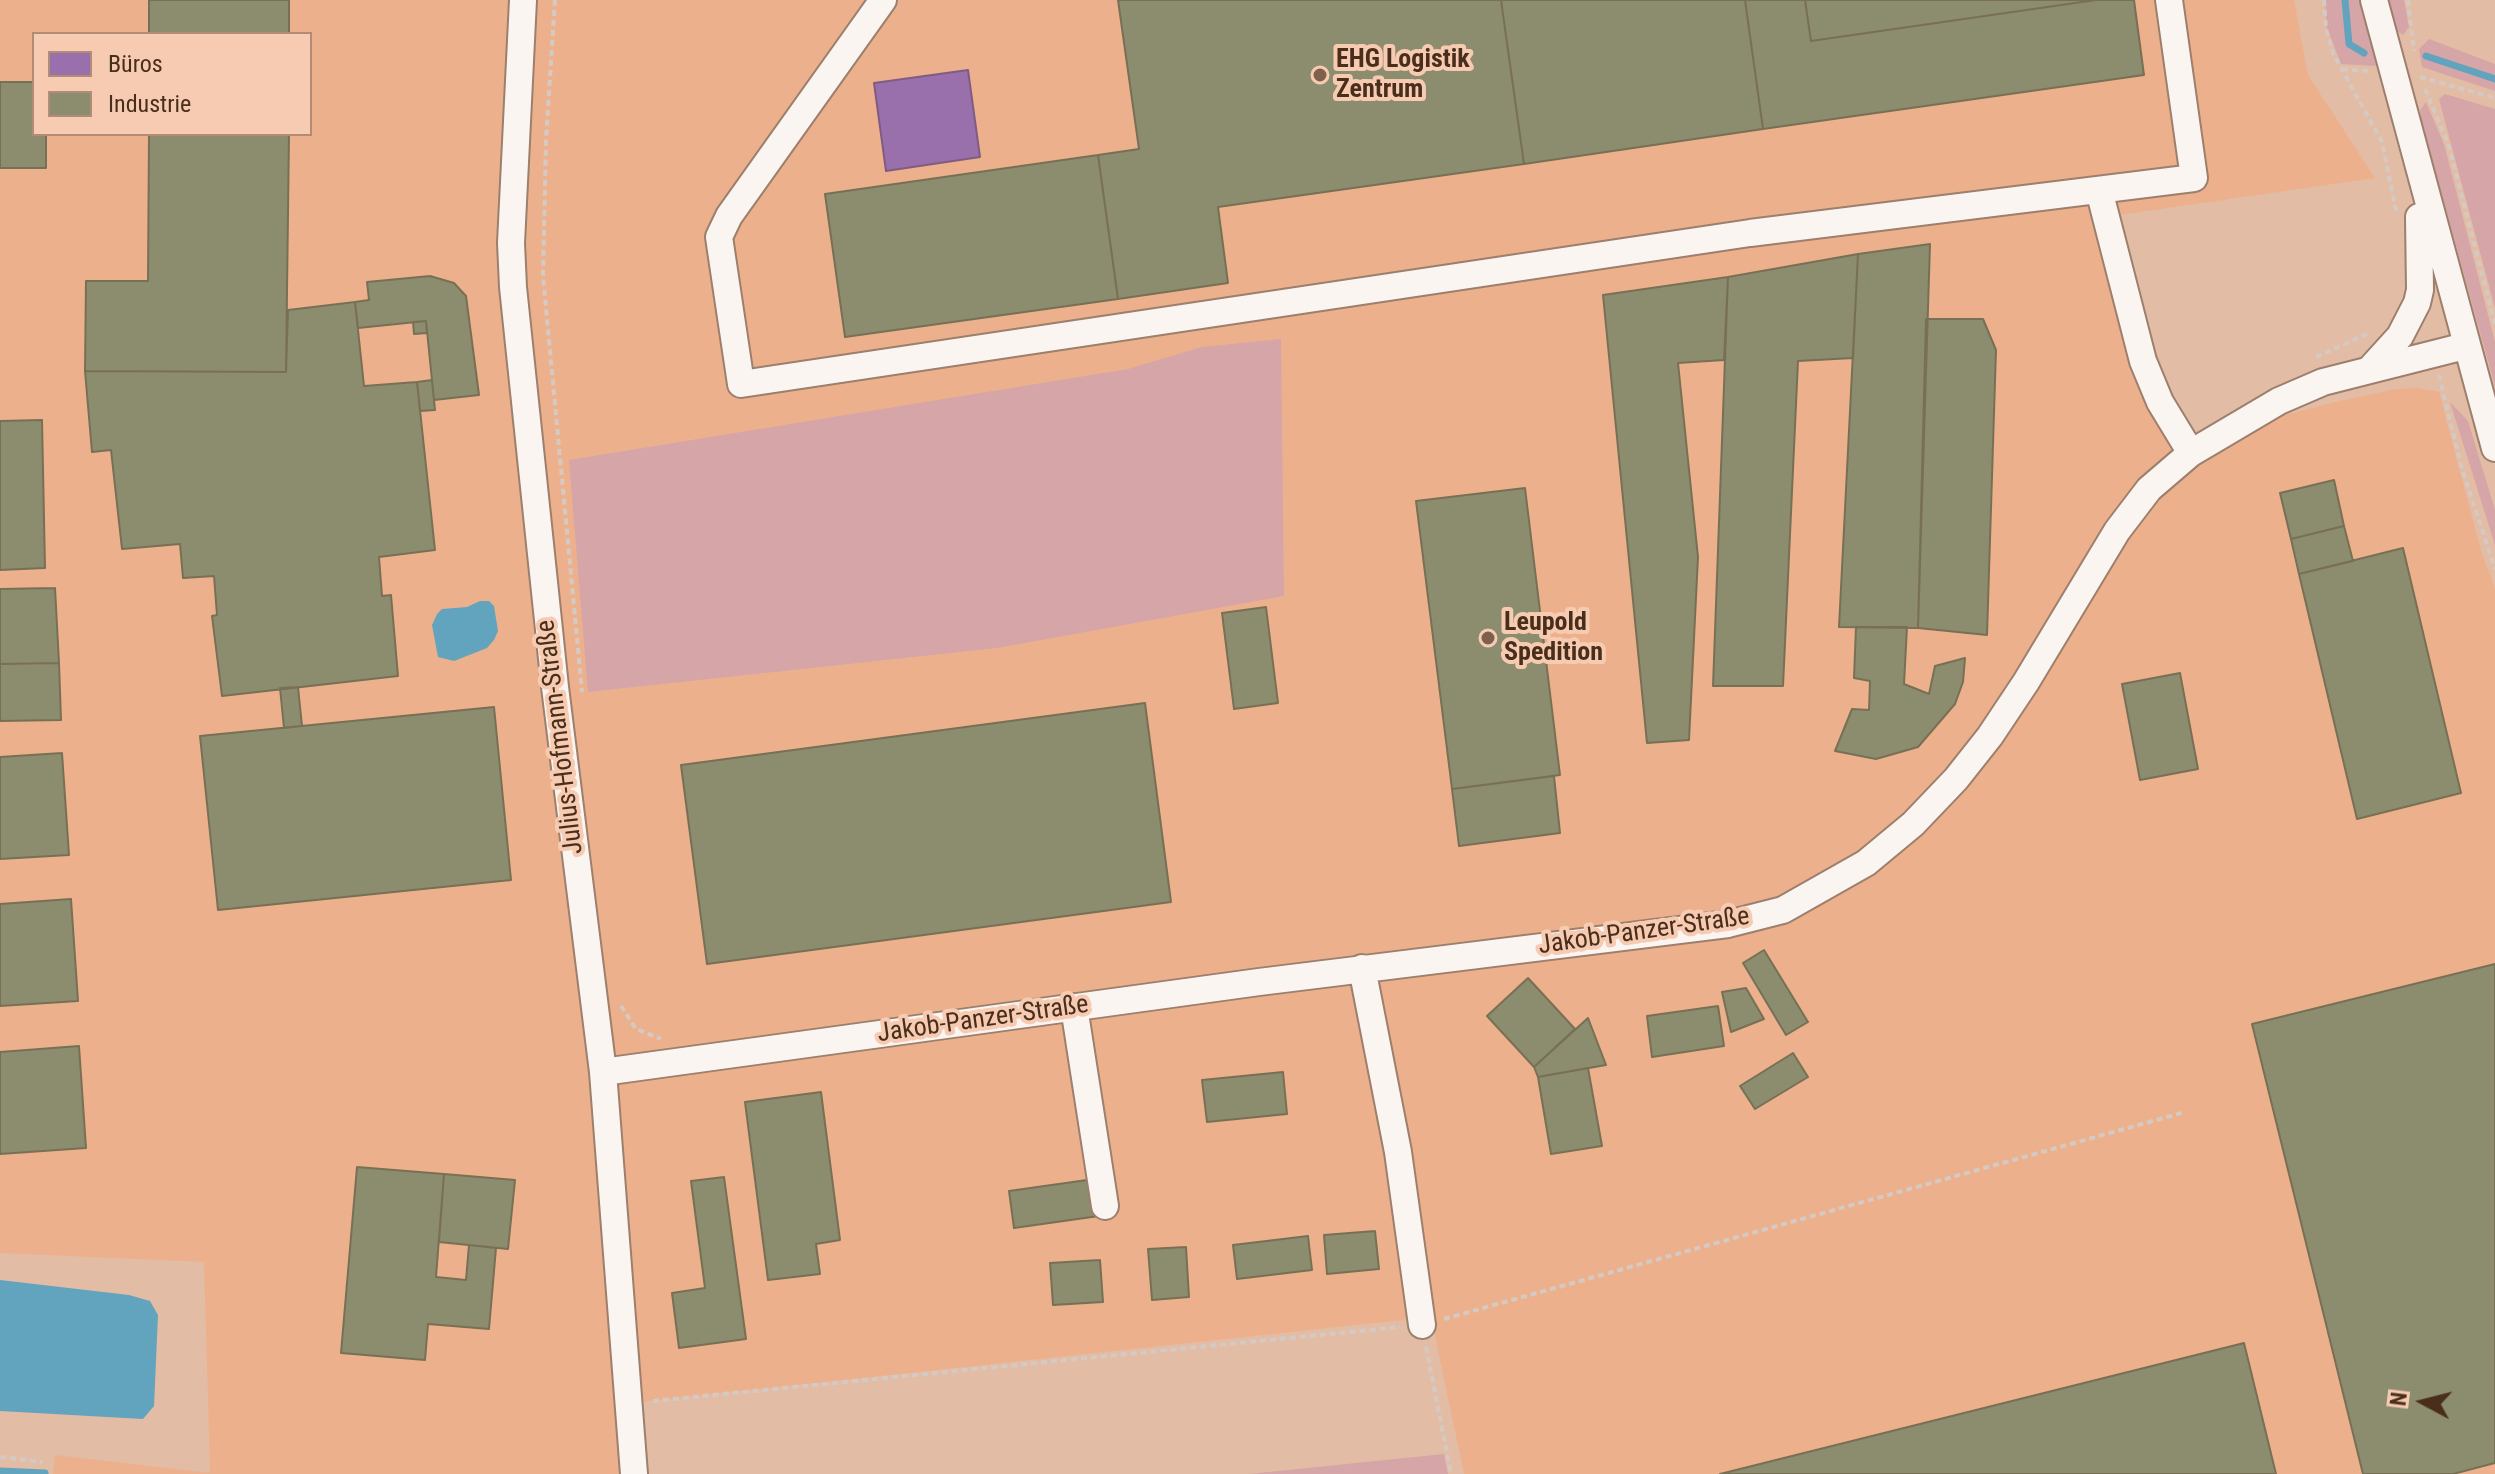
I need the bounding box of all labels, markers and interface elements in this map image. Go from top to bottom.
legend [32,32,312,136]
place label: EHG Logistik Zentrum [1336,44,1470,106]
text: Büros [108,50,163,78]
marker: EHG Logistik Zentrum [1311,66,1329,84]
text: Industrie [108,90,191,118]
place label: Leupold Spedition [1504,607,1603,668]
street label: Julius-Hofmann-Straße [531,618,591,856]
marker: Leupold Spedition [1479,629,1497,647]
street label: Jakob-Panzer-Straße [1536,902,1752,962]
street label: Jakob-Panzer-Straße [875,990,1091,1050]
north arrow [2383,1362,2463,1442]
text: N [2385,1391,2412,1407]

